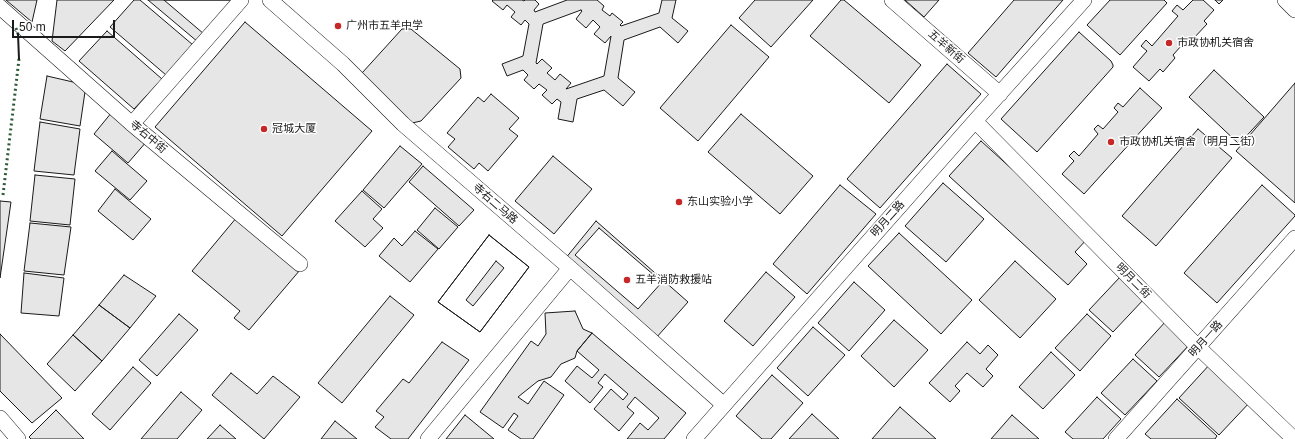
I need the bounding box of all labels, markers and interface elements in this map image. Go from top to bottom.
scale bar [14,12,117,38]
place label: 广州市五羊中学 [346,19,423,33]
text: 50 m [19,20,46,34]
marker: 广州市五羊中学 [333,21,343,31]
street label: 五羊新街 [925,28,967,66]
place label: 市政协机关宿舍 [1177,36,1254,50]
marker: 市政协机关宿舍 [1164,38,1174,48]
street label: 寺右中街 [127,118,169,156]
place label: 冠城大厦 [272,122,316,136]
marker: 冠城大厦 [259,124,269,134]
place label: 市政协机关宿舍（明月二街） [1119,135,1262,149]
marker: 市政协机关宿舍（明月二街） [1106,137,1116,147]
street label: 寺右二马路 [470,181,520,227]
place label: 东山实验小学 [687,195,753,209]
marker: 东山实验小学 [674,197,684,207]
street label: 明月二路 [868,198,908,240]
street label: 明月二街 [1113,261,1153,301]
place label: 五羊消防救援站 [635,273,712,287]
marker: 五羊消防救援站 [622,275,632,285]
street label: 明月一路 [1186,318,1226,360]

